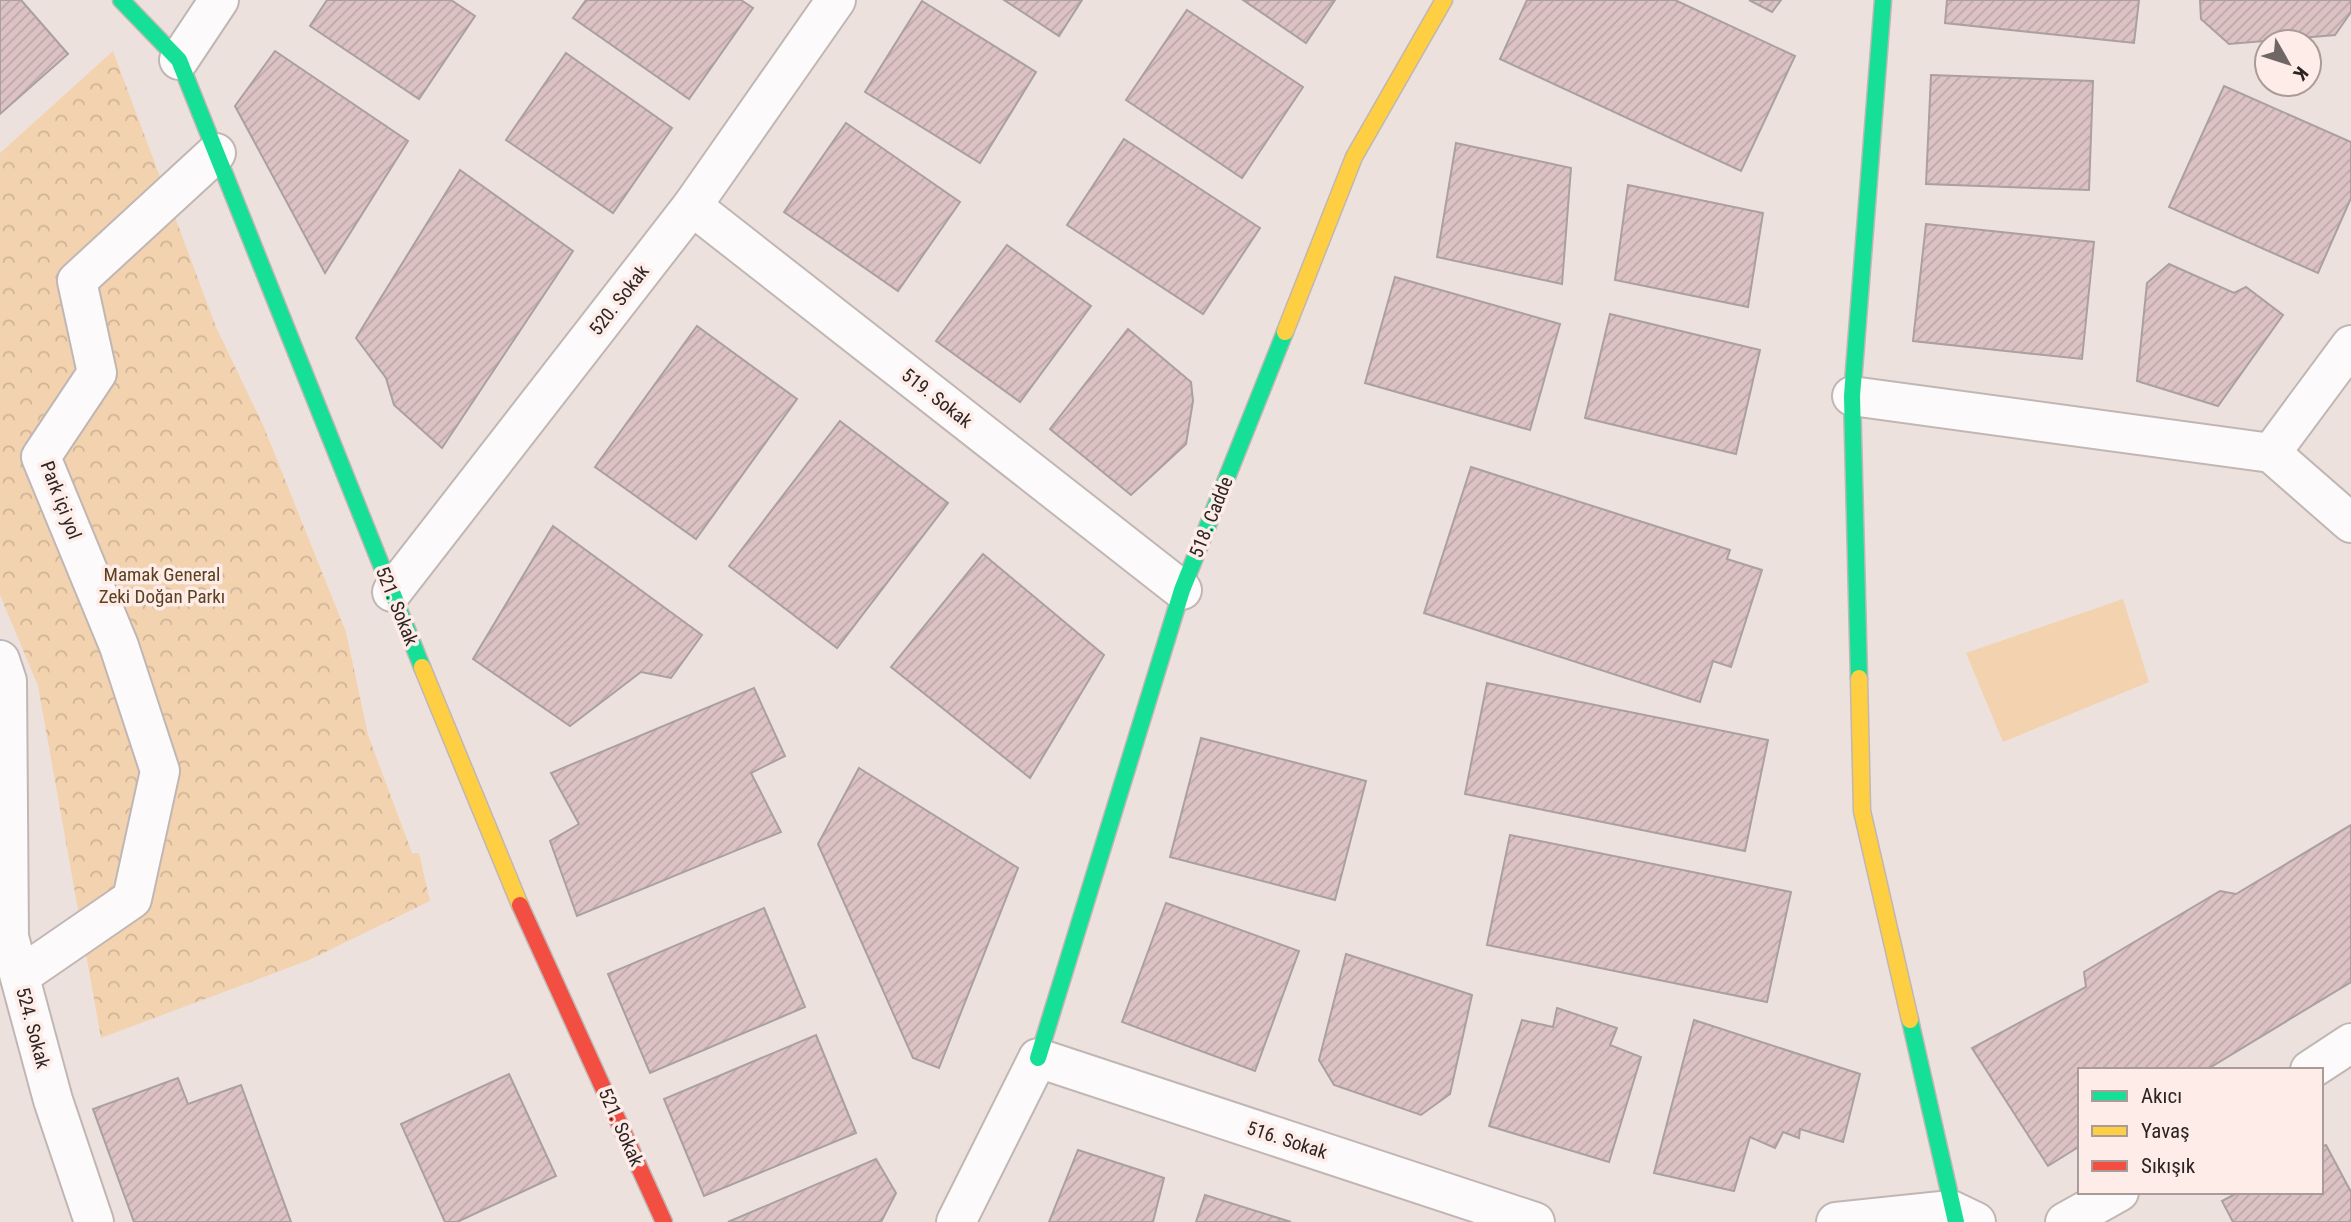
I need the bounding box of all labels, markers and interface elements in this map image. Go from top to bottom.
north arrow [2253,28,2323,98]
text: K [2288,62,2313,85]
street label: 520. Sokak [584,260,654,340]
street label: 519. Sokak [897,363,977,433]
street label: Park içi yol [36,458,86,542]
street label: 518. Cadde [1184,473,1238,561]
park label: Mamak General Zeki Doğan Parkı [99,563,225,608]
street label: 521. Sokak [371,563,423,649]
street label: 524. Sokak [11,985,55,1072]
legend [2078,1068,2323,1194]
street label: 521. Sokak [594,1084,649,1170]
text: Akıcı [2141,1084,2182,1108]
street label: 516. Sokak [1244,1116,1330,1164]
text: Yavaş [2141,1119,2190,1143]
text: Sıkışık [2141,1154,2196,1178]

